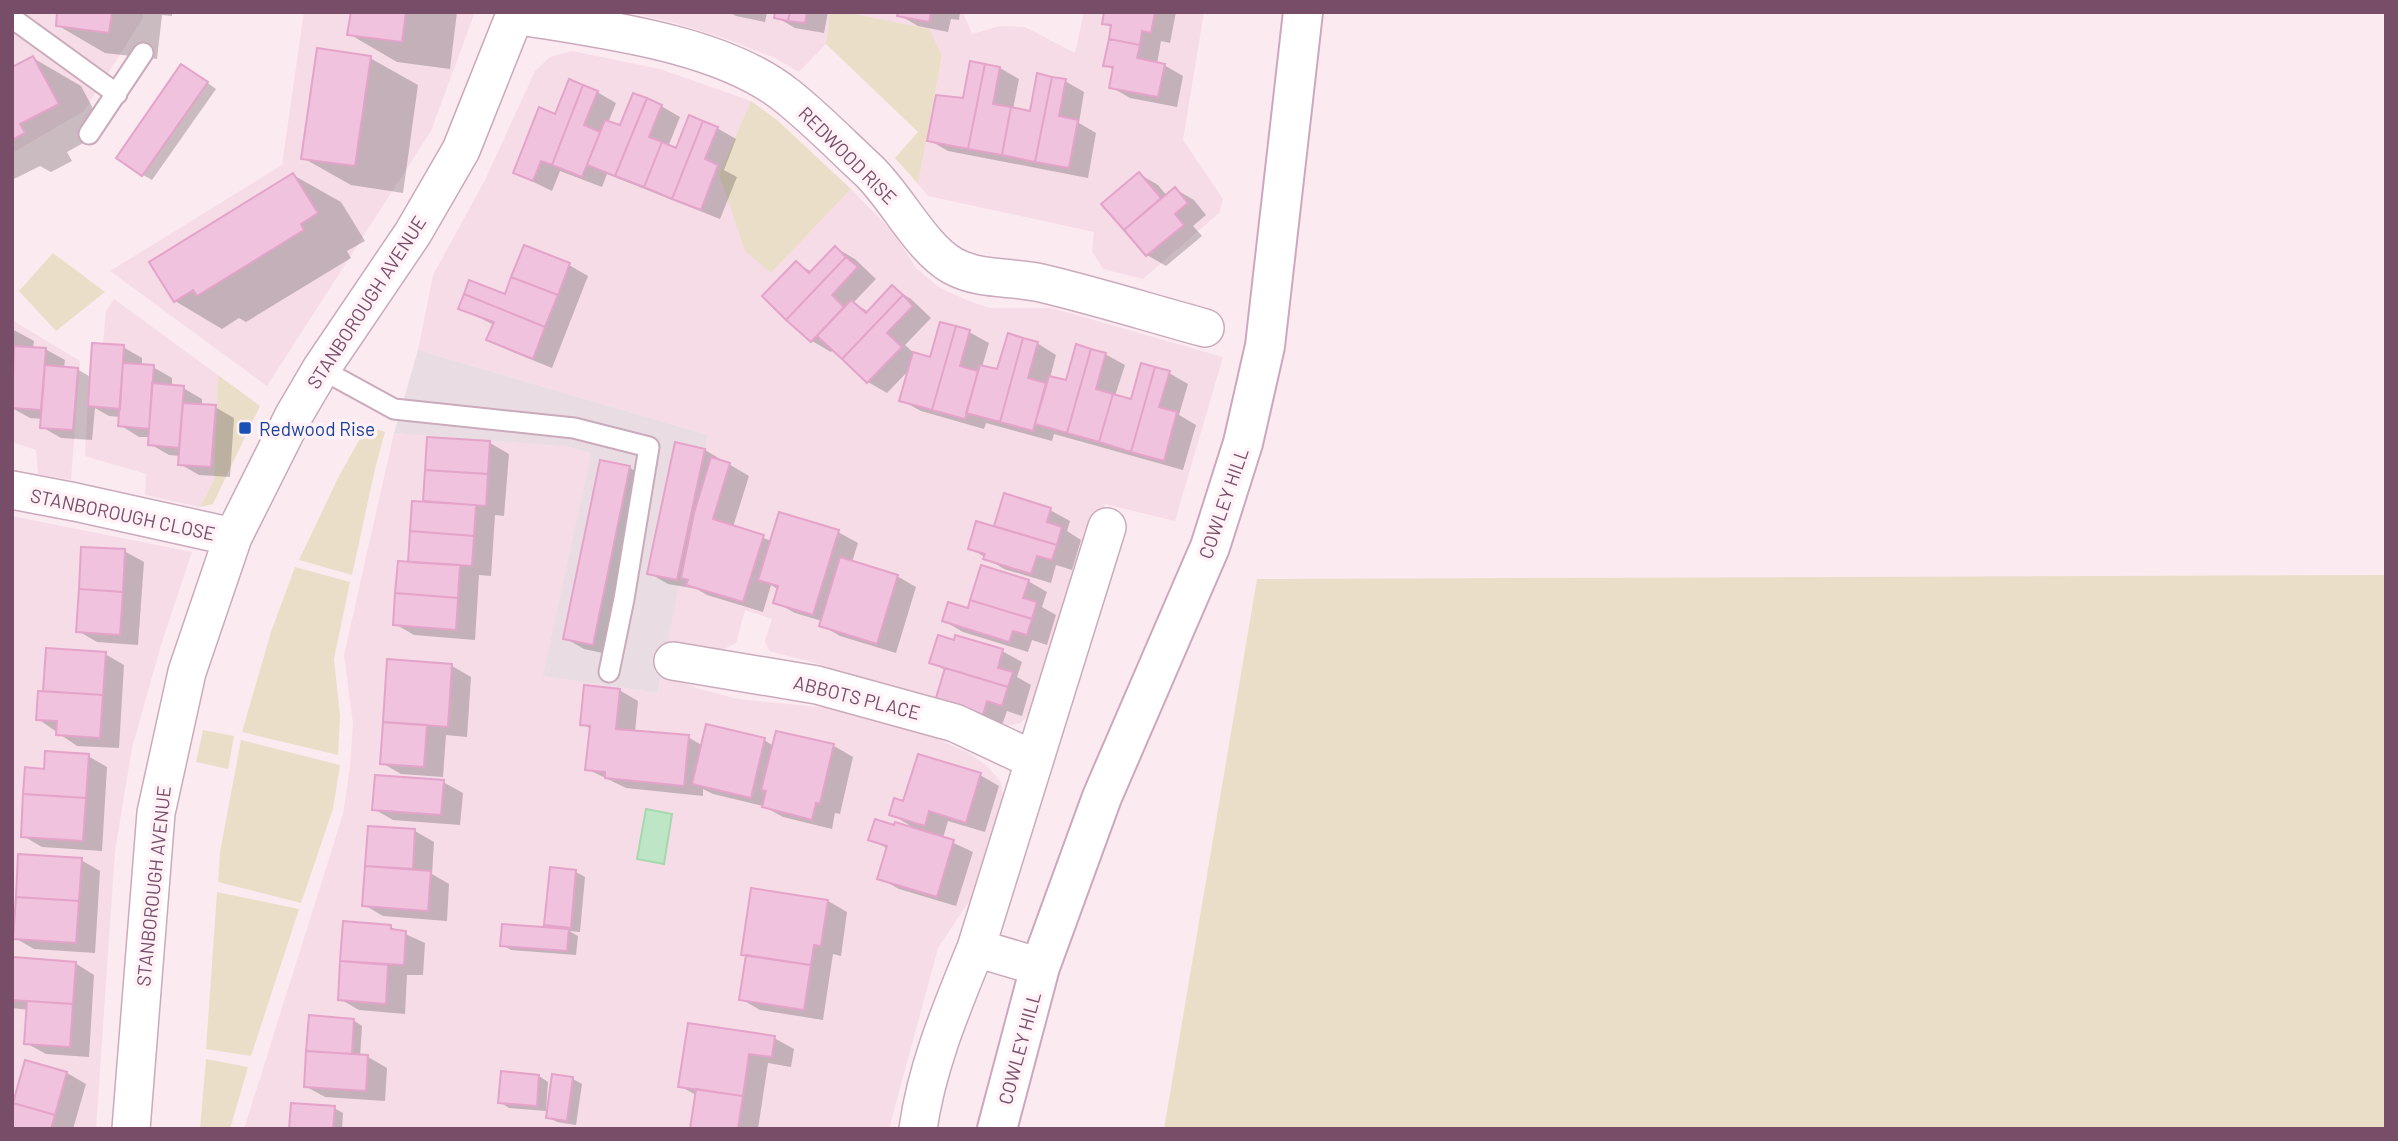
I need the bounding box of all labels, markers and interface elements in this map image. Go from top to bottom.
street label: REDWOOD RISE [794,101,902,209]
street label: STANBOROUGH AVENUE [302,211,430,393]
place label: Redwood Rise [259,417,375,440]
marker: Redwood Rise [237,420,253,436]
street label: COWLEY HILL [1193,444,1253,561]
street label: STANBOROUGH CLOSE [29,483,217,545]
street label: ABBOTS PLACE [791,670,923,724]
street label: STANBOROUGH AVENUE [131,785,175,987]
street label: COWLEY HILL [993,989,1045,1107]

